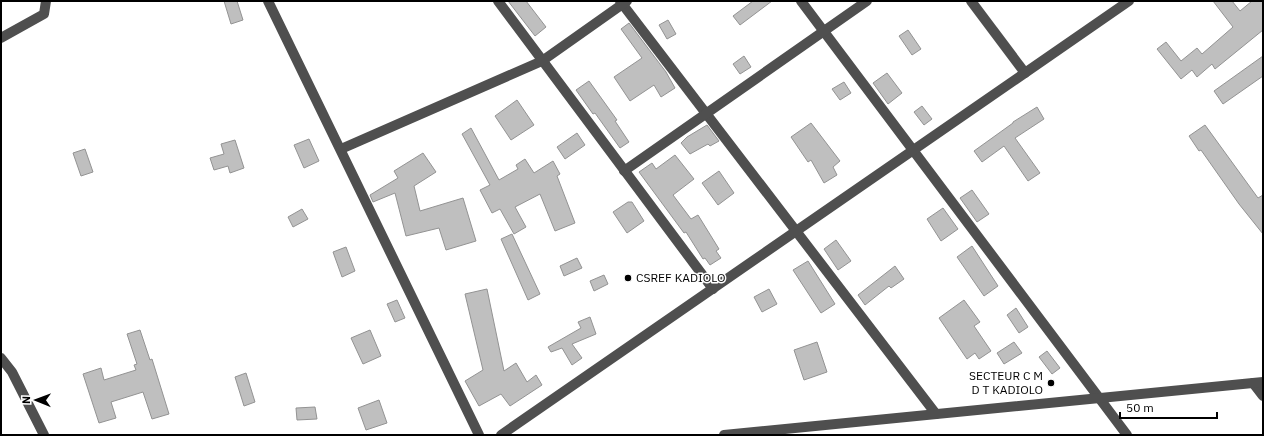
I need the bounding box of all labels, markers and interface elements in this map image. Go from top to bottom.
place label: CSREF KADIOLO [636,270,725,285]
marker: CSREF KADIOLO [623,273,633,283]
place label: SECTEUR C M D T KADIOLO [969,368,1043,397]
marker: SECTEUR C M D T KADIOLO [1046,378,1056,388]
north arrow [16,380,56,420]
scale bar [1120,394,1217,420]
text: N [19,396,33,404]
text: 50 m [1126,400,1154,415]

